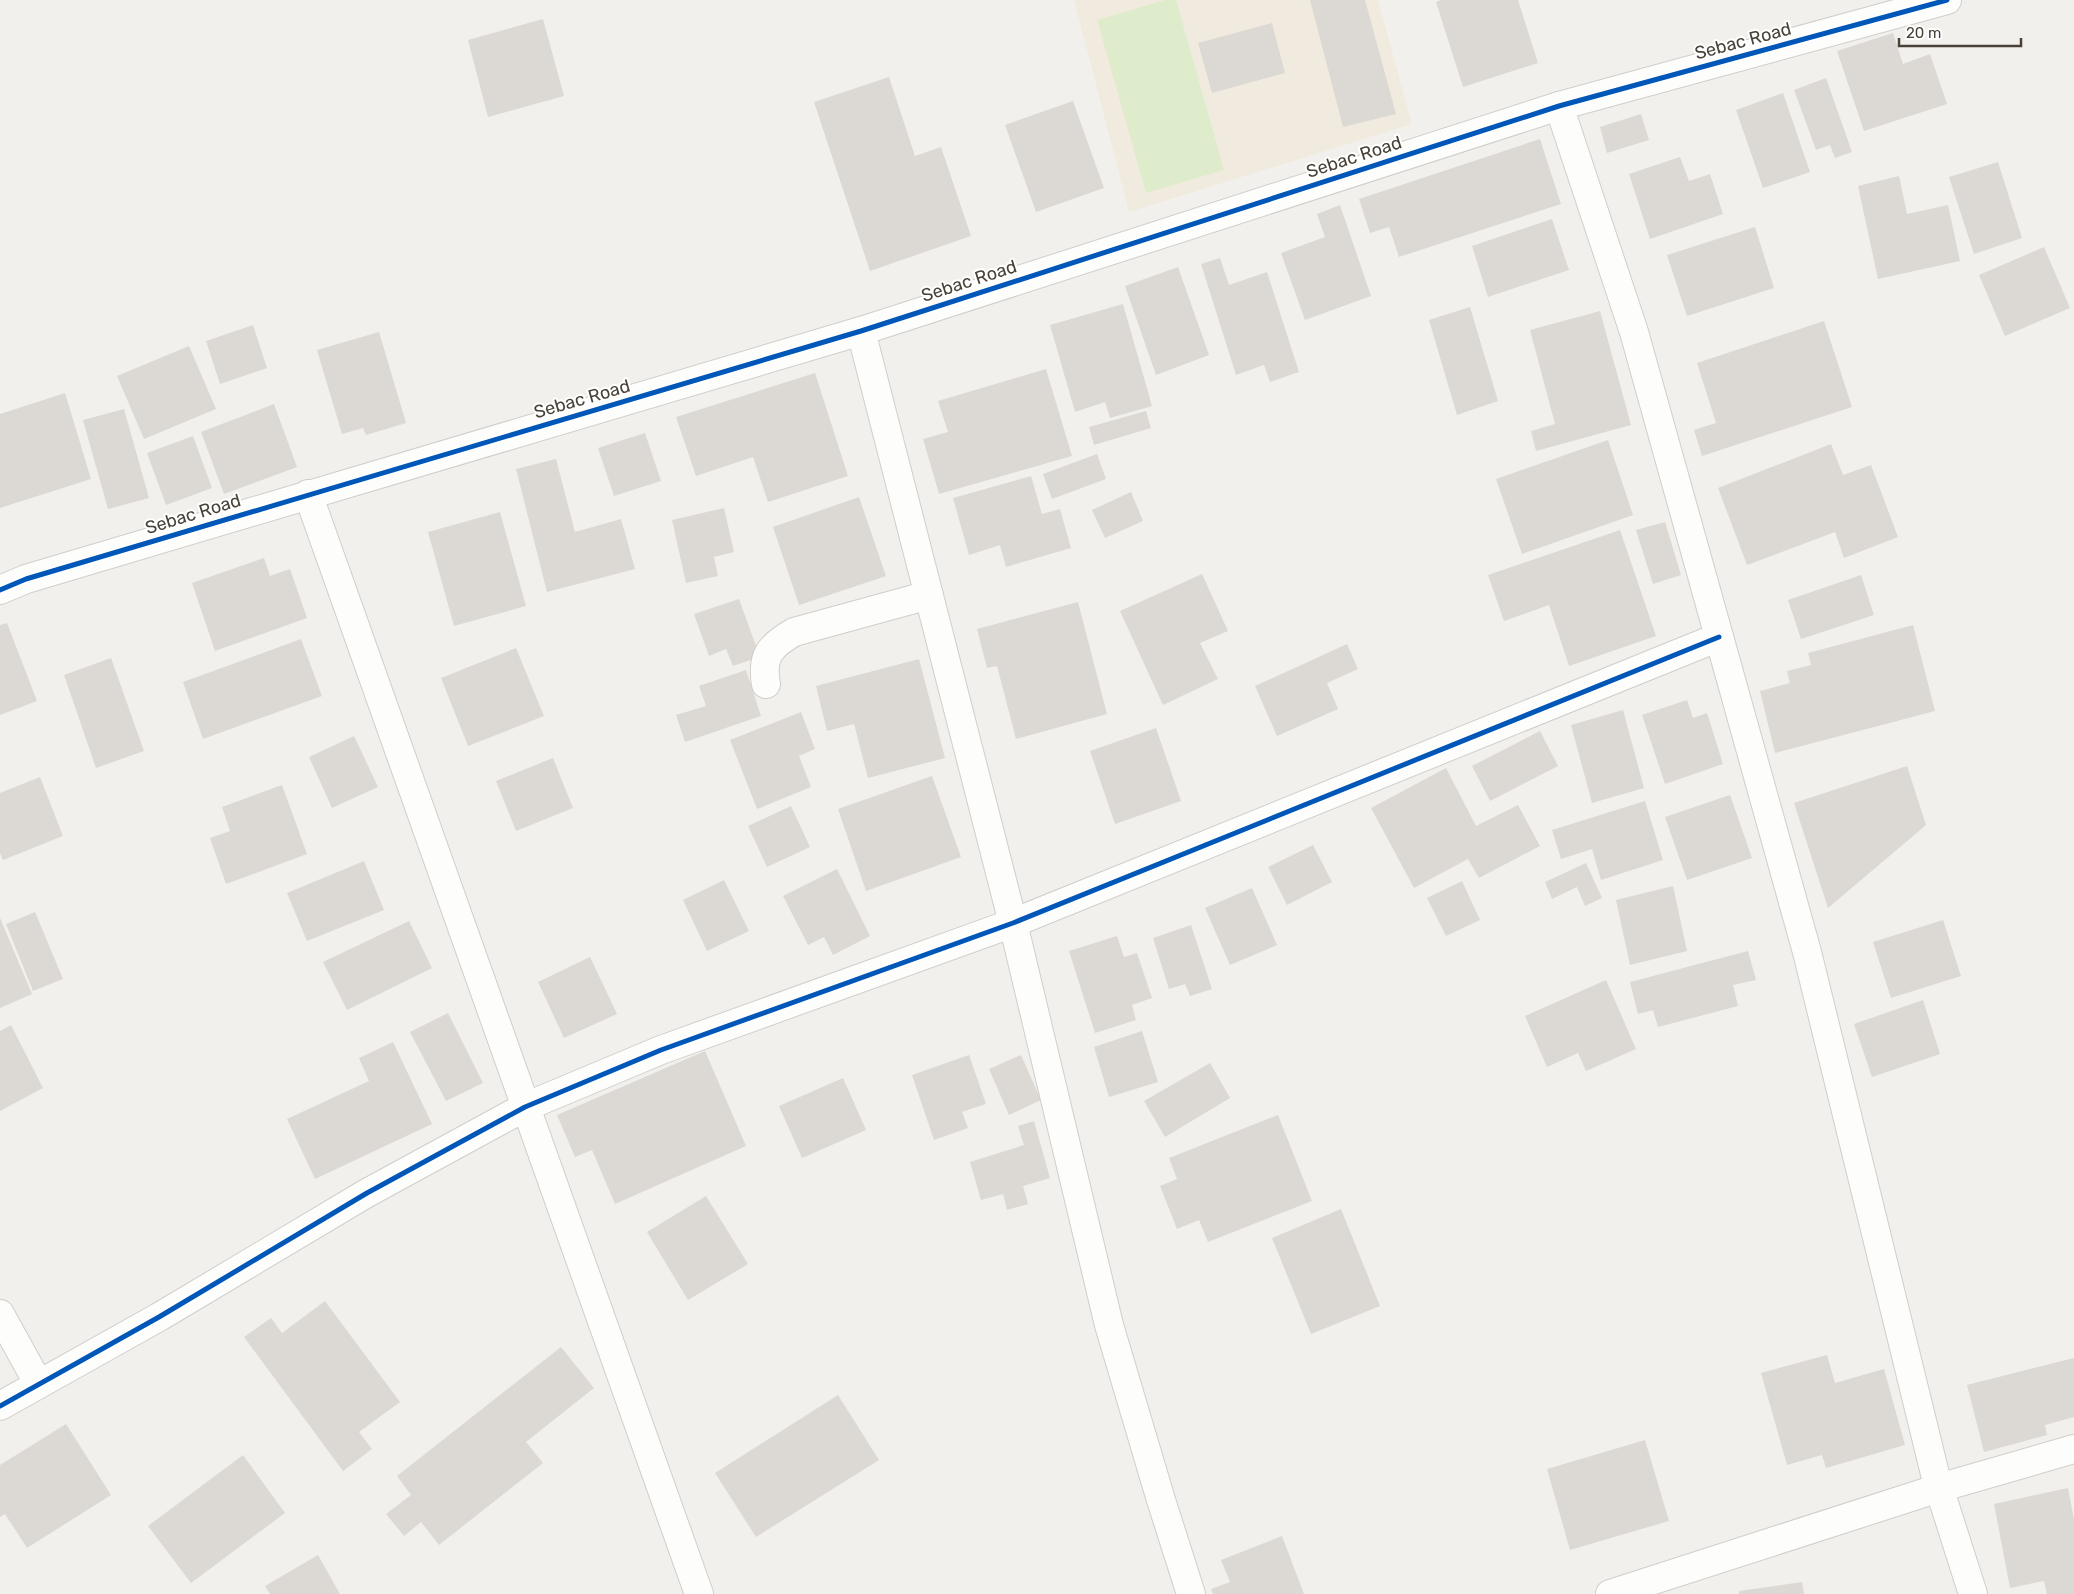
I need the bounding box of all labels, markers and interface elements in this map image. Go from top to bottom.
scale bar [1899,15,2022,47]
street label: Sebac Road [1692,18,1794,64]
text: 20 m [1906,24,1941,42]
street label: Sebac Road [1304,131,1404,183]
street label: Sebac Road [919,255,1019,307]
street label: Sebac Road [531,375,633,423]
street label: Sebac Road [142,489,244,539]

